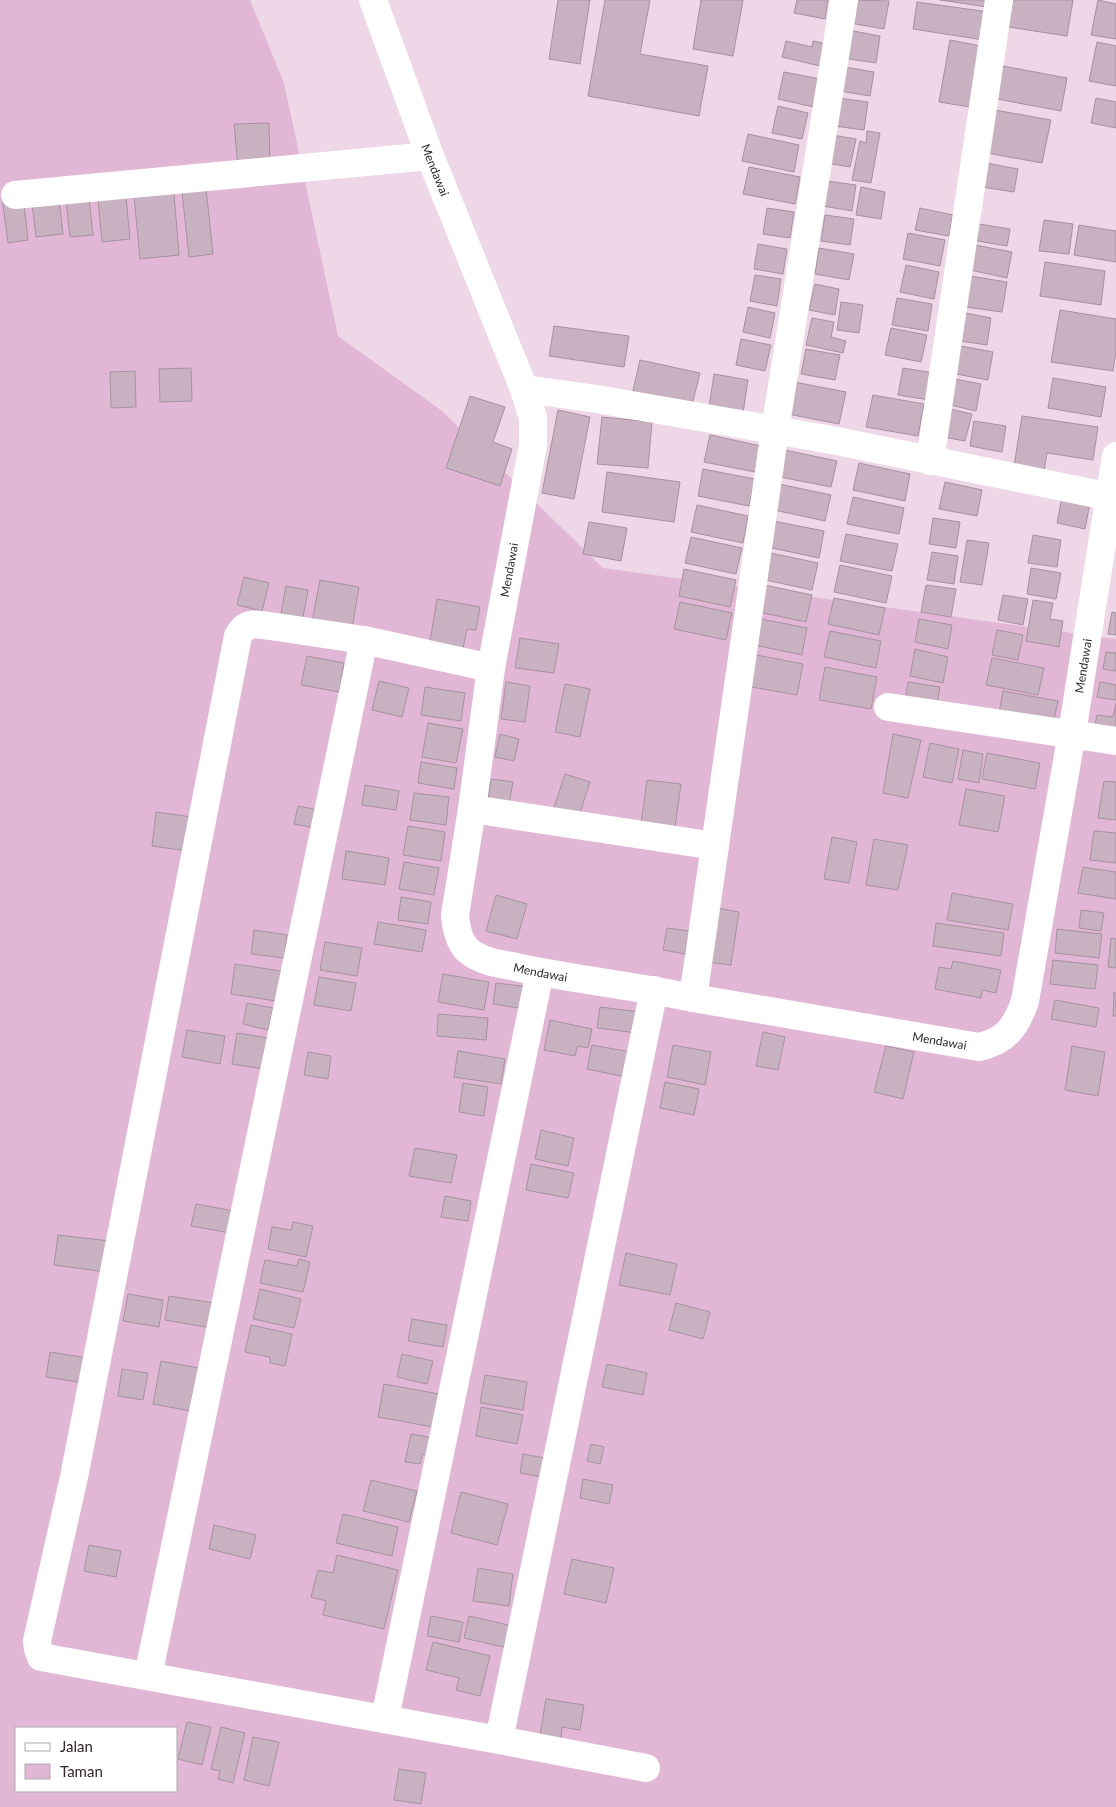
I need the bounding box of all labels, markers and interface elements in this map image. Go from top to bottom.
street label: Mendawai [419,142,453,198]
street label: Mendawai [497,542,521,598]
street label: Mendawai [1071,637,1094,694]
street label: Mendawai [512,959,569,984]
street label: Mendawai [911,1028,968,1052]
legend [15,1727,178,1792]
text: Jalan [60,1737,93,1755]
text: Taman [60,1762,103,1780]

